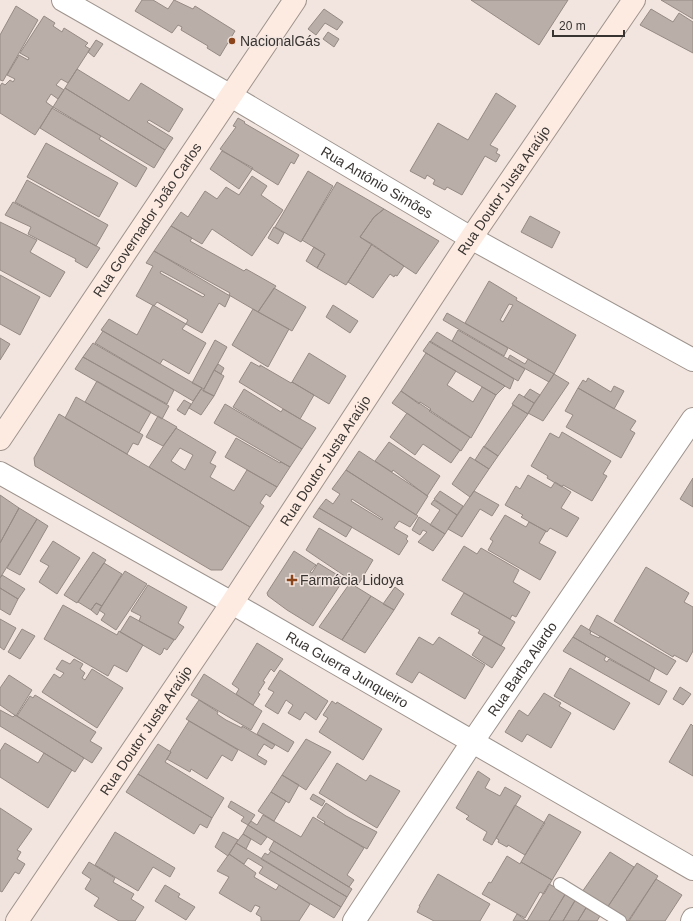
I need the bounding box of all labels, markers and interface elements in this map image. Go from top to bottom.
scale bar [553,12,624,38]
text: 20 m [559,19,586,33]
place label: NacionalGás [240,33,320,49]
marker: NacionalGás [227,36,237,46]
street label: Rua Doutor Justa Araújo [454,123,554,258]
street label: Rua Governador João Carlos [90,140,205,300]
street label: Rua Antônio Simões [318,143,436,222]
street label: Rua Doutor Justa Araújo [277,392,374,529]
place label: Farmácia Lidoya [300,572,404,588]
marker: Farmácia Lidoya [287,575,297,585]
street label: Rua Barba Alardo [484,619,560,719]
street label: Rua Guerra Junqueiro [283,628,411,711]
street label: Rua Doutor Justa Araújo [96,663,195,798]

